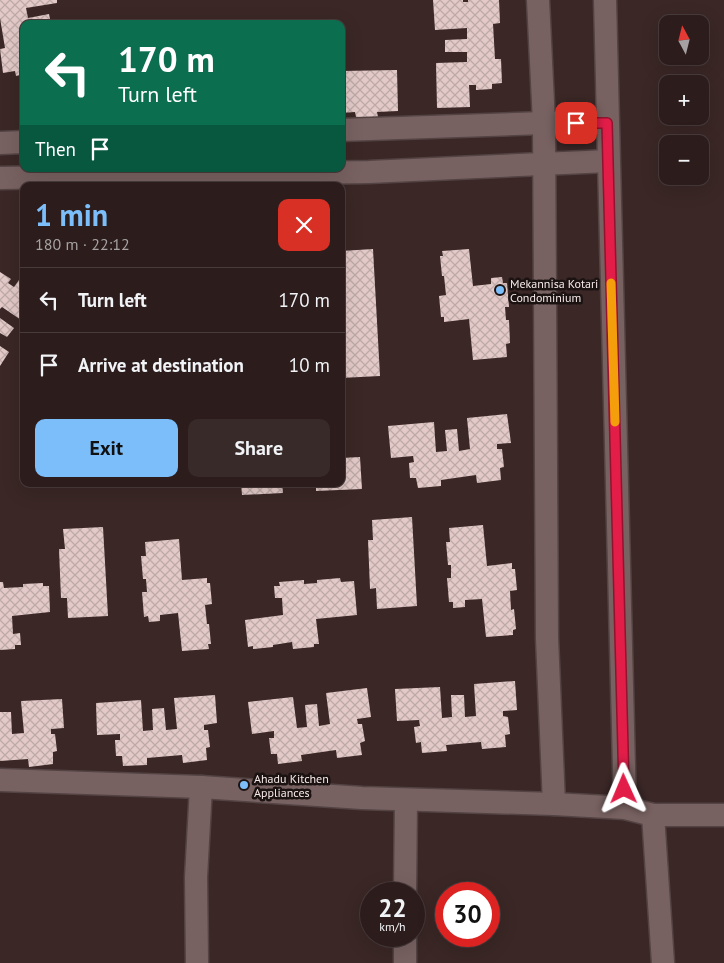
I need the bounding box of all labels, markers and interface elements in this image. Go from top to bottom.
north arrow [659,15,709,65]
map controls [659,15,709,185]
text: 170 m [118,36,215,82]
icon: left [35,40,100,105]
button: + [659,75,709,125]
text: Turn left [118,80,197,108]
pin [555,102,597,144]
icon: arrive [562,109,590,137]
icon: arrive [86,135,114,163]
button: − [659,135,709,185]
text: Then [35,137,76,161]
text: 1 min [35,195,108,234]
button: close [278,199,330,251]
text: 180 m · 22:12 [35,234,130,254]
place label: Mekannisa Kotari Condominium [510,276,598,305]
marker: Mekannisa Kotari Condominium [494,284,506,296]
icon: left [35,286,63,314]
text: Turn left [78,288,147,312]
text: 170 m [278,288,330,312]
icon: arrive [35,351,63,379]
text: Arrive at destination [78,353,244,377]
text: 10 m [289,353,330,377]
button: Exit [35,419,178,477]
button: Share [188,419,330,477]
position arrow [597,762,649,814]
place label: Ahadu Kitchen Appliances [254,771,329,800]
marker: Ahadu Kitchen Appliances [238,779,250,791]
speed limit sign: 30 [435,882,500,947]
text: 22 [378,892,407,924]
text: km/h [379,919,406,934]

